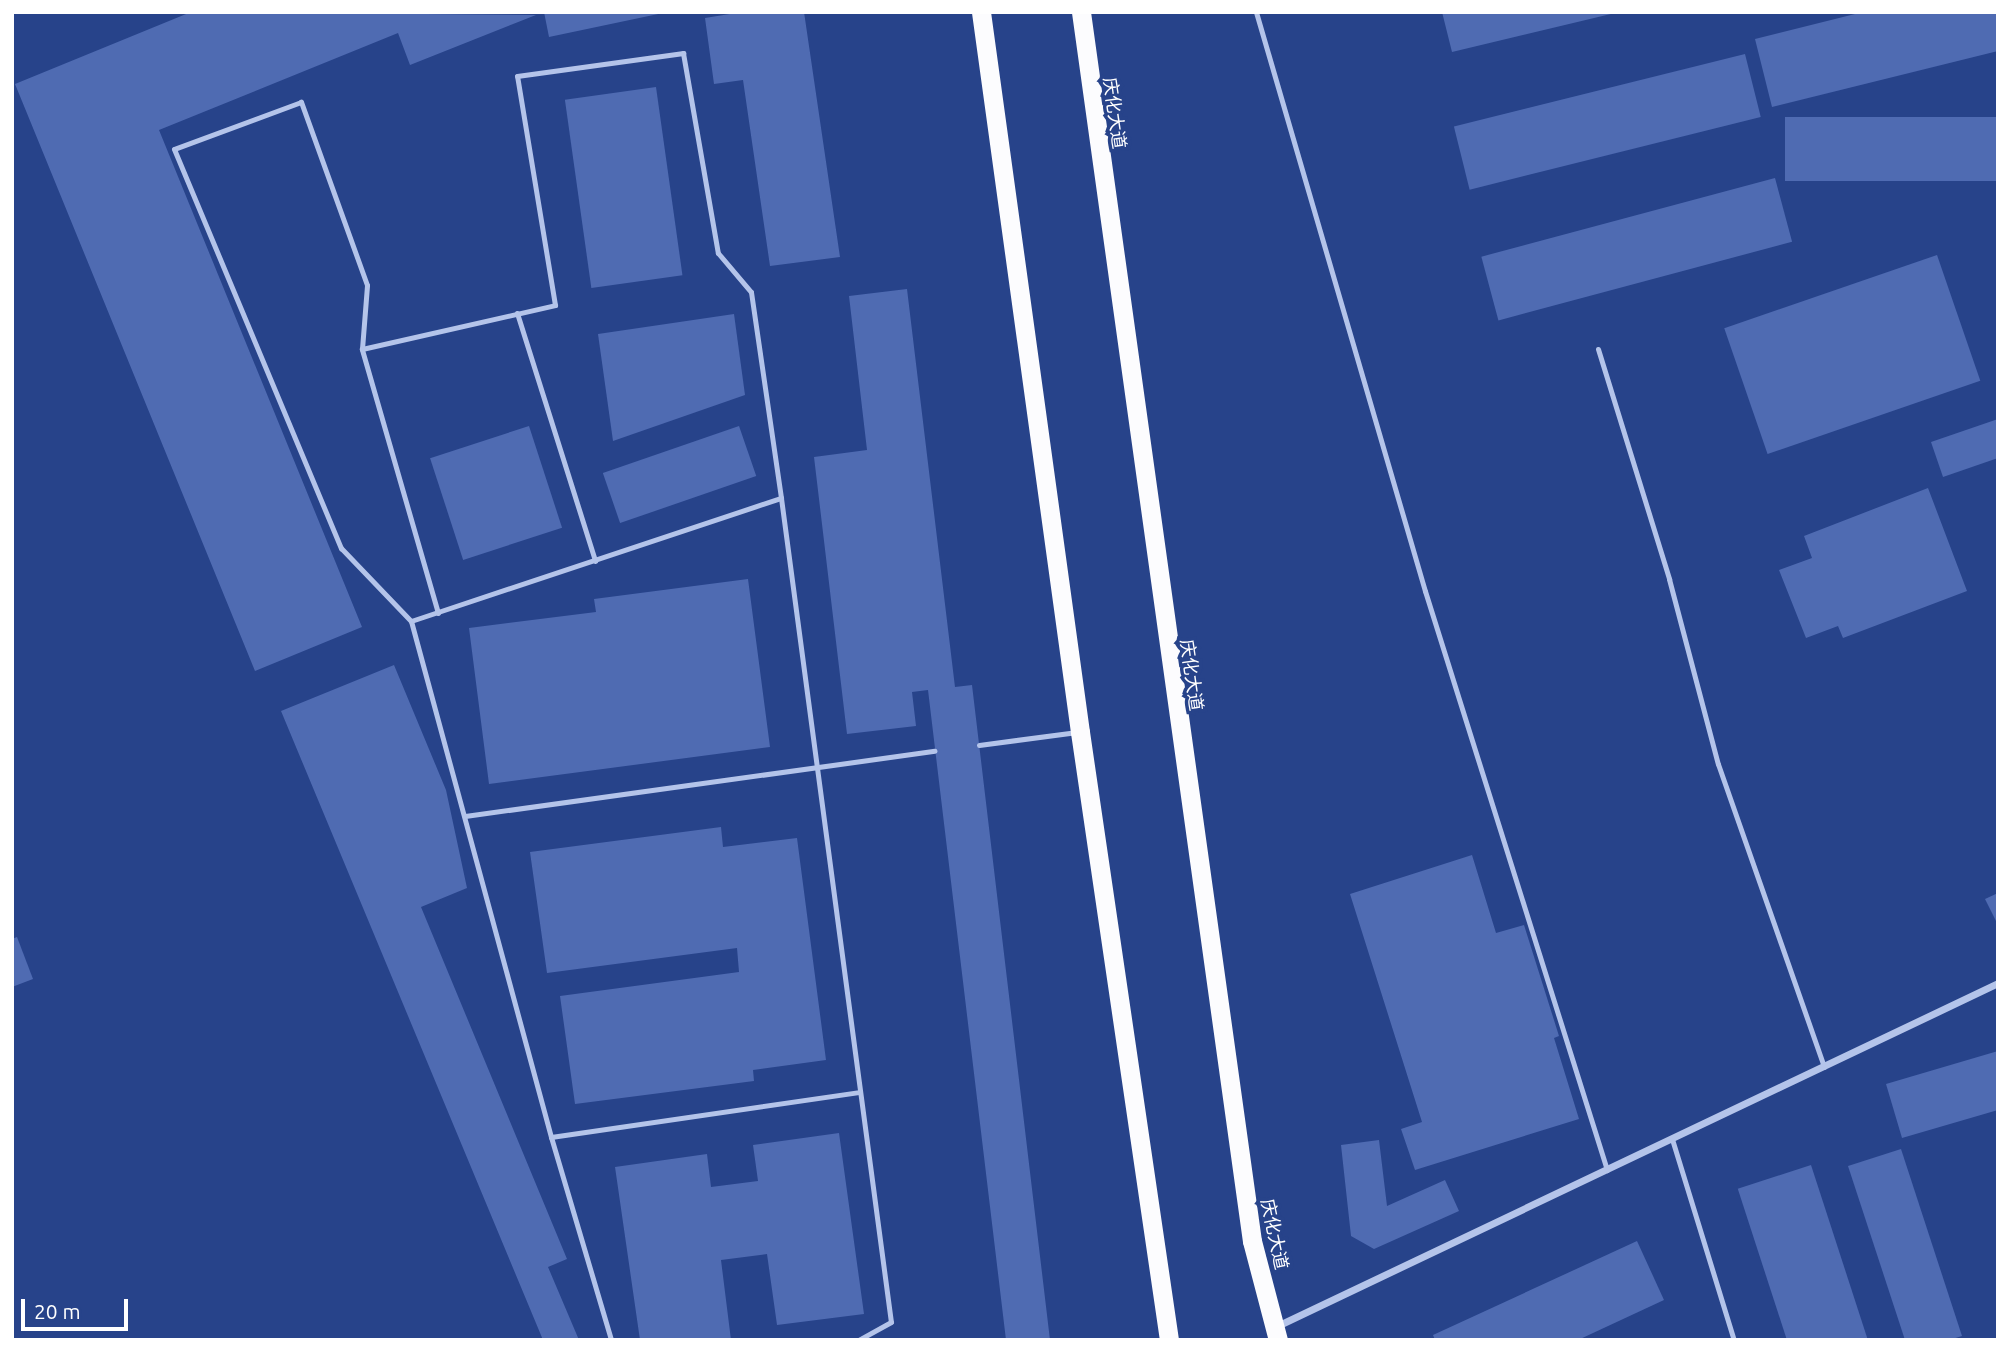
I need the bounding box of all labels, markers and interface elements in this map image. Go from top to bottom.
street label: 庆化大道 [1099,76,1131,150]
street label: 庆化大道 [1176,638,1208,712]
street label: 庆化大道 [1257,1197,1293,1271]
scale bar [24,1286,131,1330]
text: 20 m [34,1299,81,1323]

